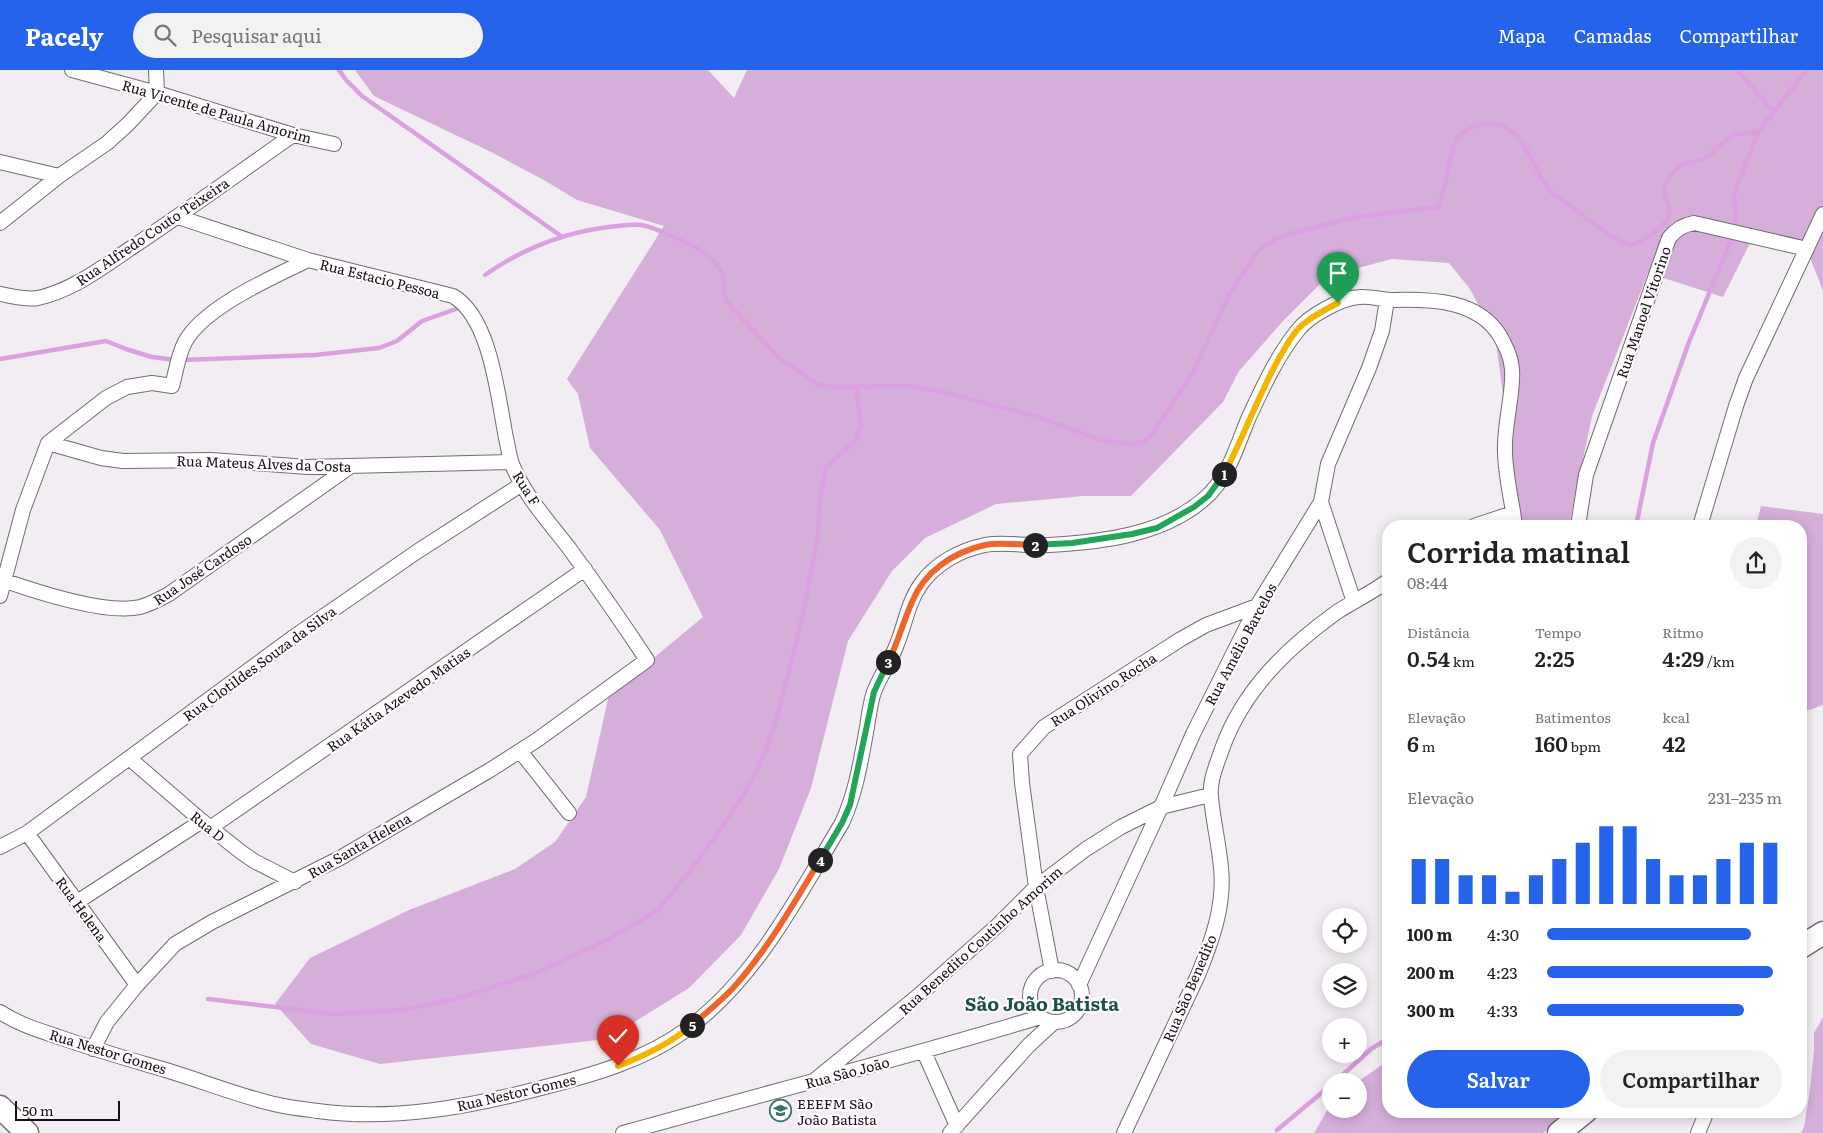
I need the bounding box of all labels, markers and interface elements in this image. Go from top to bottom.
search box [133,13,483,58]
text: Pacely [25,18,103,53]
icon: search [151,21,179,49]
text: Pesquisar aqui [191,21,322,49]
text: Mapa [1498,22,1546,49]
text: Camadas [1574,22,1651,49]
text: Compartilhar [1679,22,1798,49]
street label: Rua Vicente de Paula Amorim [120,74,315,148]
street label: Rua Alfredo Couto Teixeira [72,172,233,290]
street label: Rua Manoel Vitorino [1611,243,1675,381]
pin [1317,252,1359,303]
street label: Rua Estacio Pessoa [318,253,443,303]
icon: arrive [1324,259,1352,287]
street label: Rua Mateus Alves da Costa [176,450,352,476]
pin: 1 [1212,462,1236,486]
text: 1 [1222,464,1227,484]
street label: Rua F [509,467,546,509]
street label: Rua José Cardoso [149,529,255,609]
text: Corrida matinal [1407,530,1630,572]
pin: 2 [1022,532,1048,558]
text: 2 [1032,535,1039,555]
button: share [1730,537,1782,589]
text: 08:44 [1407,570,1448,594]
street label: Rua Amélio Barcelos [1199,579,1281,709]
street label: Rua Clotildes Souza da Silva [178,600,340,725]
text: Distância [1407,622,1470,642]
text: Tempo [1535,622,1581,642]
text: Ritmo [1662,622,1704,642]
street label: Rua Kátia Azevedo Matias [322,642,474,756]
text: 0.54 [1407,642,1450,673]
text: 2:25 [1535,642,1575,673]
text: 4:29 [1662,642,1704,673]
street label: Rua Olivino Rocha [1046,647,1160,731]
pin: 3 [876,650,900,674]
text: km [1450,651,1475,671]
text: /km [1704,651,1735,671]
text: 3 [885,652,892,672]
text: Elevação [1407,707,1466,727]
text: Batimentos [1535,707,1611,727]
text: kcal [1662,707,1690,727]
text: 6 [1407,727,1419,758]
text: 160 [1535,727,1568,758]
text: 42 [1662,727,1686,758]
text: m [1419,736,1435,756]
text: bpm [1568,736,1601,756]
text: Elevação [1407,785,1474,809]
text: 231–235 m [1708,785,1782,809]
street label: Rua D [186,806,230,846]
street label: Rua Santa Helena [304,807,415,883]
pin: 4 [808,848,832,872]
text: 4 [816,850,825,870]
street label: Rua Benedito Coutinho Amorim [894,861,1066,1019]
street label: Rua Helena [52,872,113,946]
map controls [1322,908,1367,1118]
button: locate [1322,908,1367,953]
text: 100 m [1407,922,1453,946]
text: 4:30 [1487,922,1519,946]
street label: Rua São Benedito [1157,931,1221,1045]
text: 200 m [1407,960,1454,984]
text: 4:23 [1487,960,1518,984]
button: layers [1322,963,1367,1008]
district label: São João Batista [965,989,1119,1017]
text: 300 m [1407,998,1455,1022]
text: 4:33 [1487,998,1518,1022]
pin: 5 [680,1012,704,1038]
pin [597,1015,639,1066]
text: 5 [689,1015,696,1035]
button: + [1322,1018,1367,1063]
icon: check [604,1022,632,1050]
street label: Rua Nestor Gomes [47,1024,169,1078]
button: Salvar [1407,1050,1590,1108]
button: Compartilhar [1600,1050,1782,1108]
street label: Rua São João [803,1051,891,1093]
street label: Rua Nestor Gomes [455,1069,577,1115]
button: − [1322,1073,1367,1118]
place label: EEEFM São João Batista [797,1093,877,1129]
scale bar [15,1098,120,1121]
school or university icon: EEEFM São João Batista [769,1099,793,1123]
text: 50 m [22,1100,54,1120]

